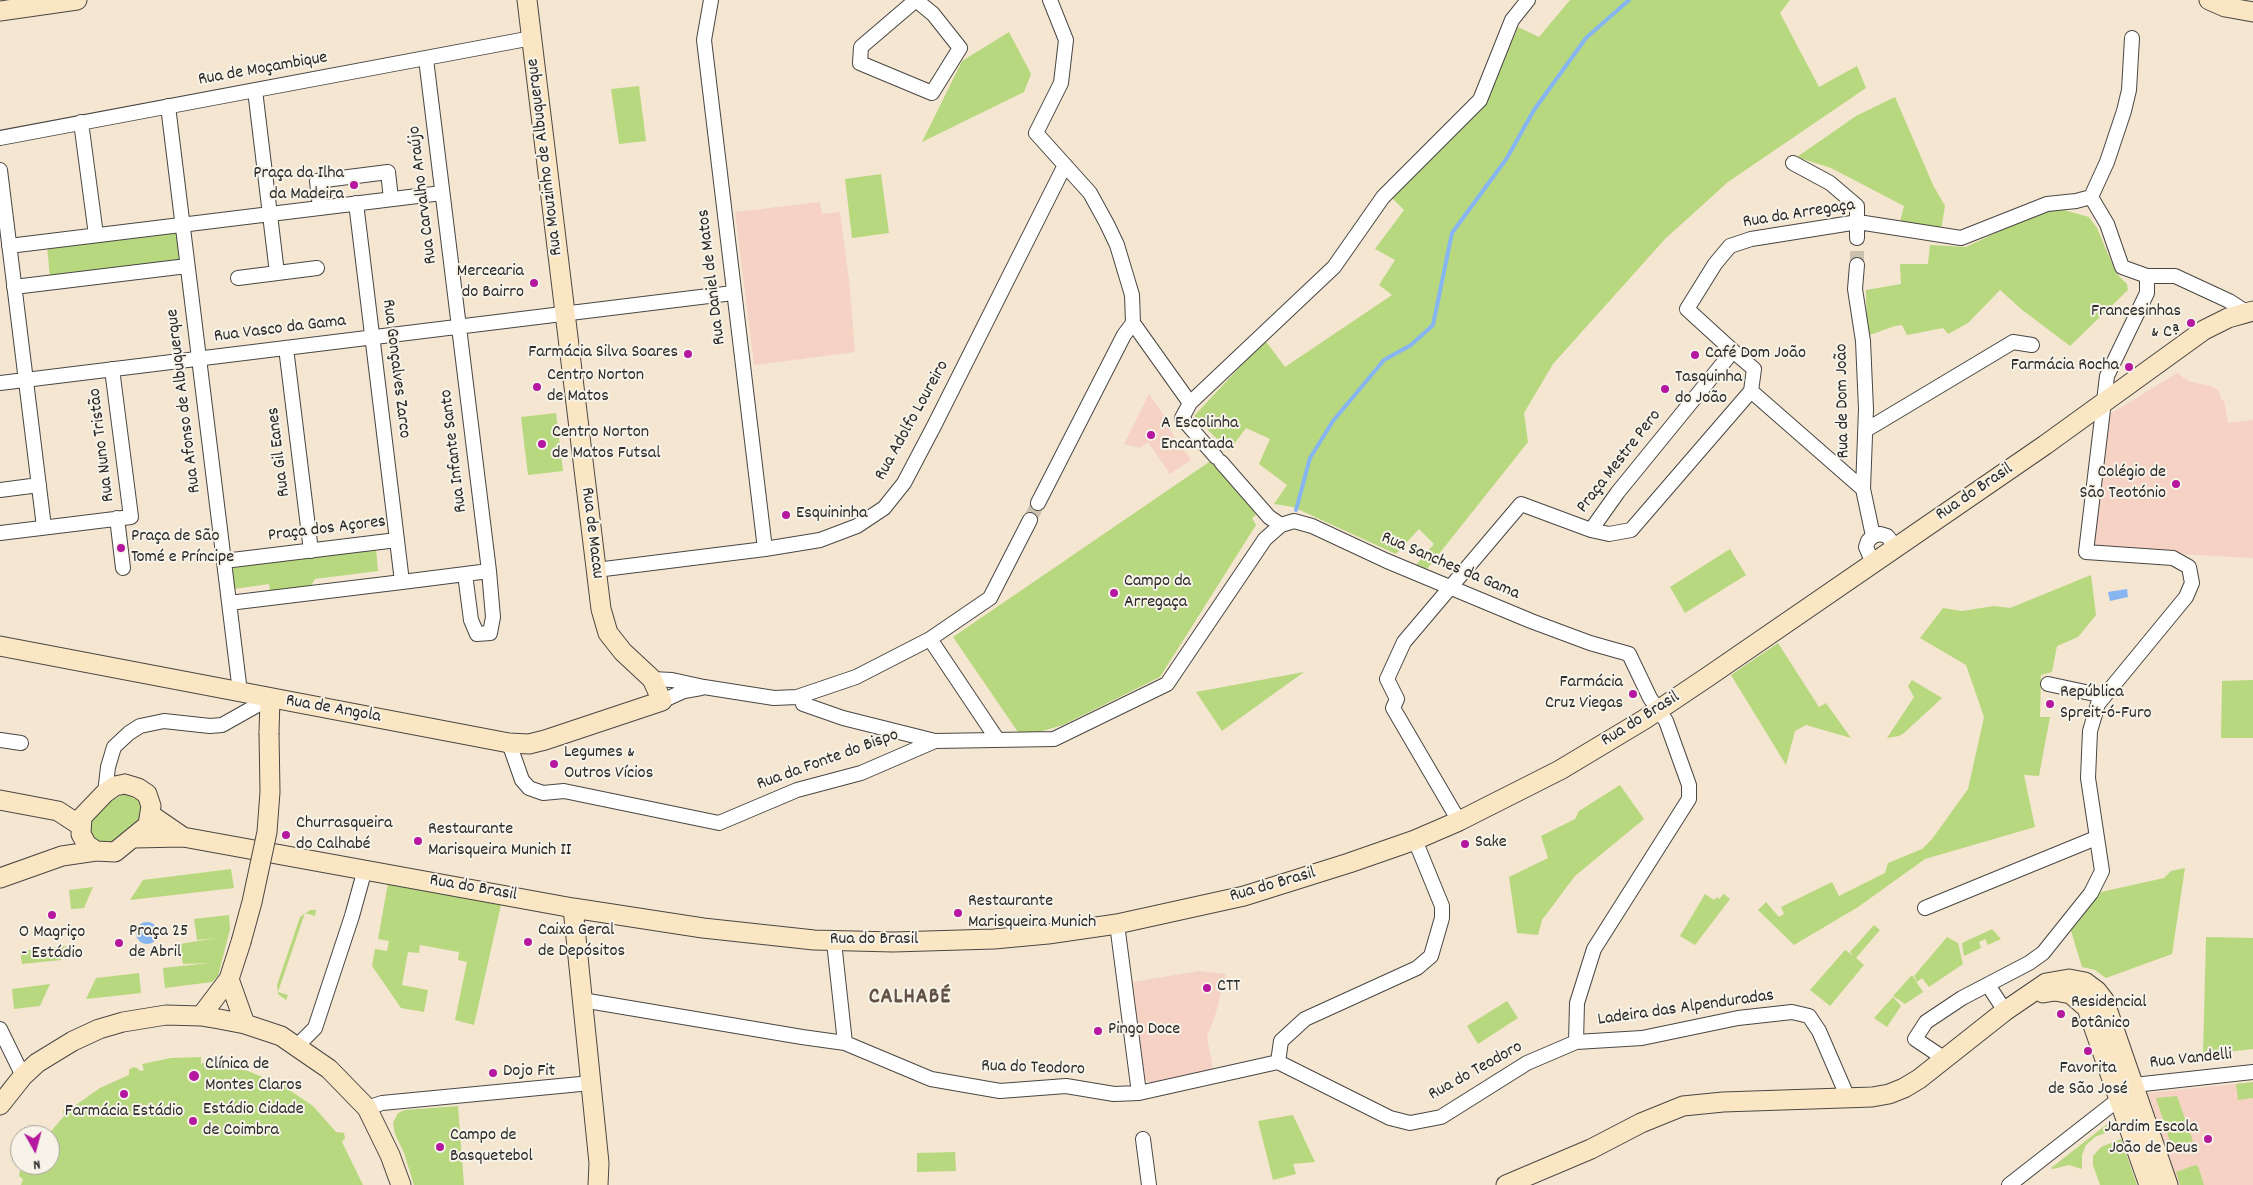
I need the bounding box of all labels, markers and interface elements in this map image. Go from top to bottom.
street label: Rua de Moçambique [197,48,329,92]
street label: Rua Mouzinho de Albuquerque [523,57,569,257]
street label: Rua Carvalho Araújo [405,125,443,265]
place label: Praça da Ilha da Madeira [253,164,344,206]
marker: Praça da Ilha da Madeira [348,179,360,191]
street label: Rua da Arregaça [1741,195,1857,235]
street label: Rua Daniel de Matos [694,208,732,346]
place label: Mercearia do Bairro [457,262,524,304]
marker: Mercearia do Bairro [528,277,540,289]
street label: Rua Gonçalves Zarco [376,298,414,440]
place label: Francesinhas & Cª [2091,302,2181,344]
street label: Rua Afonso de Albuquerque [163,308,207,494]
street label: Rua Vasco da Gama [213,311,347,349]
marker: Francesinhas & Cª [2185,317,2197,329]
place label: Farmácia Silva Soares [528,343,678,365]
street label: Rua de Dom João [1832,343,1856,459]
place label: Café Dom João [1705,344,1806,366]
marker: Farmácia Silva Soares [682,348,694,360]
marker: Café Dom João [1689,349,1701,361]
place label: Farmácia Rocha [2011,356,2119,378]
street label: Rua Adolfo Loureiro [871,357,955,485]
marker: Farmácia Rocha [2123,361,2135,373]
place label: Centro Norton de Matos [547,366,644,408]
place label: Tasquinha do João [1675,368,1742,410]
marker: Centro Norton de Matos [531,381,543,393]
marker: Tasquinha do João [1659,383,1671,395]
street label: Rua Nuno Tristão [85,387,121,503]
street label: Rua Infante Santo [437,388,473,514]
street label: Rua Gil Eanes [264,406,296,498]
street label: Praça Mestre Pero [1573,406,1667,518]
place label: A Escolinha Encantada [1161,414,1239,456]
place label: Centro Norton de Matos Futsal [552,423,661,466]
marker: A Escolinha Encantada [1145,429,1157,441]
marker: Centro Norton de Matos Futsal [536,438,548,450]
street label: Rua do Brasil [1932,459,2018,527]
place label: Colégio de São Teotónio [2080,463,2166,506]
marker: Colégio de São Teotónio [2170,478,2182,490]
street label: Rua de Macau [575,486,607,580]
place label: Esquininha [796,504,867,526]
marker: Esquininha [780,509,792,521]
street label: Praça dos Açores [267,512,387,548]
place label: Praça de São Tomé e Príncipe [131,527,234,570]
street label: Rua Sanches da Gama [1378,528,1522,606]
marker: Praça de São Tomé e Príncipe [115,542,127,554]
place label: Campo da Arregaça [1124,572,1191,614]
marker: Campo da Arregaça [1108,587,1120,599]
place label: Farmácia Cruz Viegas [1545,673,1623,716]
place label: República Spreit-ó-Furo [2060,683,2152,726]
street label: Rua do Brasil [1598,687,1684,753]
marker: Farmácia Cruz Viegas [1627,688,1639,700]
street label: Rua de Angola [284,691,382,729]
marker: República Spreit-ó-Furo [2044,698,2056,710]
street label: Rua da Fonte do Bispo [754,725,902,797]
place label: Legumes & Outros Vícios [564,743,653,786]
marker: Legumes & Outros Vícios [548,758,560,770]
place label: Churrasqueira do Calhabé [296,814,392,856]
place label: Restaurante Marisqueira Munich II [428,820,571,862]
marker: Churrasqueira do Calhabé [280,829,292,841]
place label: Sake [1475,833,1507,855]
marker: Restaurante Marisqueira Munich II [412,835,424,847]
marker: Sake [1459,838,1471,850]
street label: Rua do Brasil [1228,863,1318,909]
street label: Rua do Brasil [428,871,518,907]
place label: Restaurante Marisqueira Munich [968,892,1096,934]
marker: Restaurante Marisqueira Munich [952,907,964,919]
marker: O Magriço - Estádio [46,909,58,921]
place label: Caixa Geral de Depósitos [538,921,625,964]
place label: Praça 25 de Abril [129,922,188,964]
place label: O Magriço - Estádio [19,923,85,966]
street label: Rua do Brasil [830,930,918,952]
marker: Caixa Geral de Depósitos [522,936,534,948]
marker: Praça 25 de Abril [113,937,125,949]
place label: CTT [1217,977,1240,999]
marker: CTT [1201,982,1213,994]
district label: CALHABÉ [868,986,952,1012]
street label: Ladeira das Alpenduradas [1597,986,1775,1032]
place label: Residencial Botânico [2071,993,2146,1036]
marker: Residencial Botânico [2055,1008,2067,1020]
place label: Pingo Doce [1108,1020,1180,1042]
marker: Pingo Doce [1092,1025,1104,1037]
street label: Rua do Teodoro [1425,1037,1527,1107]
marker: Favorita de São José [2082,1045,2094,1057]
street label: Rua Vandelli [2149,1045,2233,1075]
place label: Clínica de Montes Claros [205,1055,302,1098]
street label: Rua do Teodoro [981,1056,1085,1082]
place label: Favorita de São José [2048,1059,2128,1102]
place label: Dojo Fit [503,1062,555,1084]
marker: Dojo Fit [487,1067,499,1079]
marker: Clínica de Montes Claros [187,1069,201,1083]
marker: Farmácia Estádio [118,1088,130,1100]
place label: Estádio Cidade de Coimbra [203,1100,304,1142]
place label: Farmácia Estádio [65,1102,183,1124]
marker: Estádio Cidade de Coimbra [187,1115,199,1127]
place label: Jardim Escola João de Deus [2104,1118,2198,1160]
north arrow [10,1125,60,1175]
place label: Campo de Basquetebol [450,1126,533,1168]
marker: Jardim Escola João de Deus [2202,1133,2214,1145]
marker: Campo de Basquetebol [434,1141,446,1153]
text: N [32,1154,41,1174]

